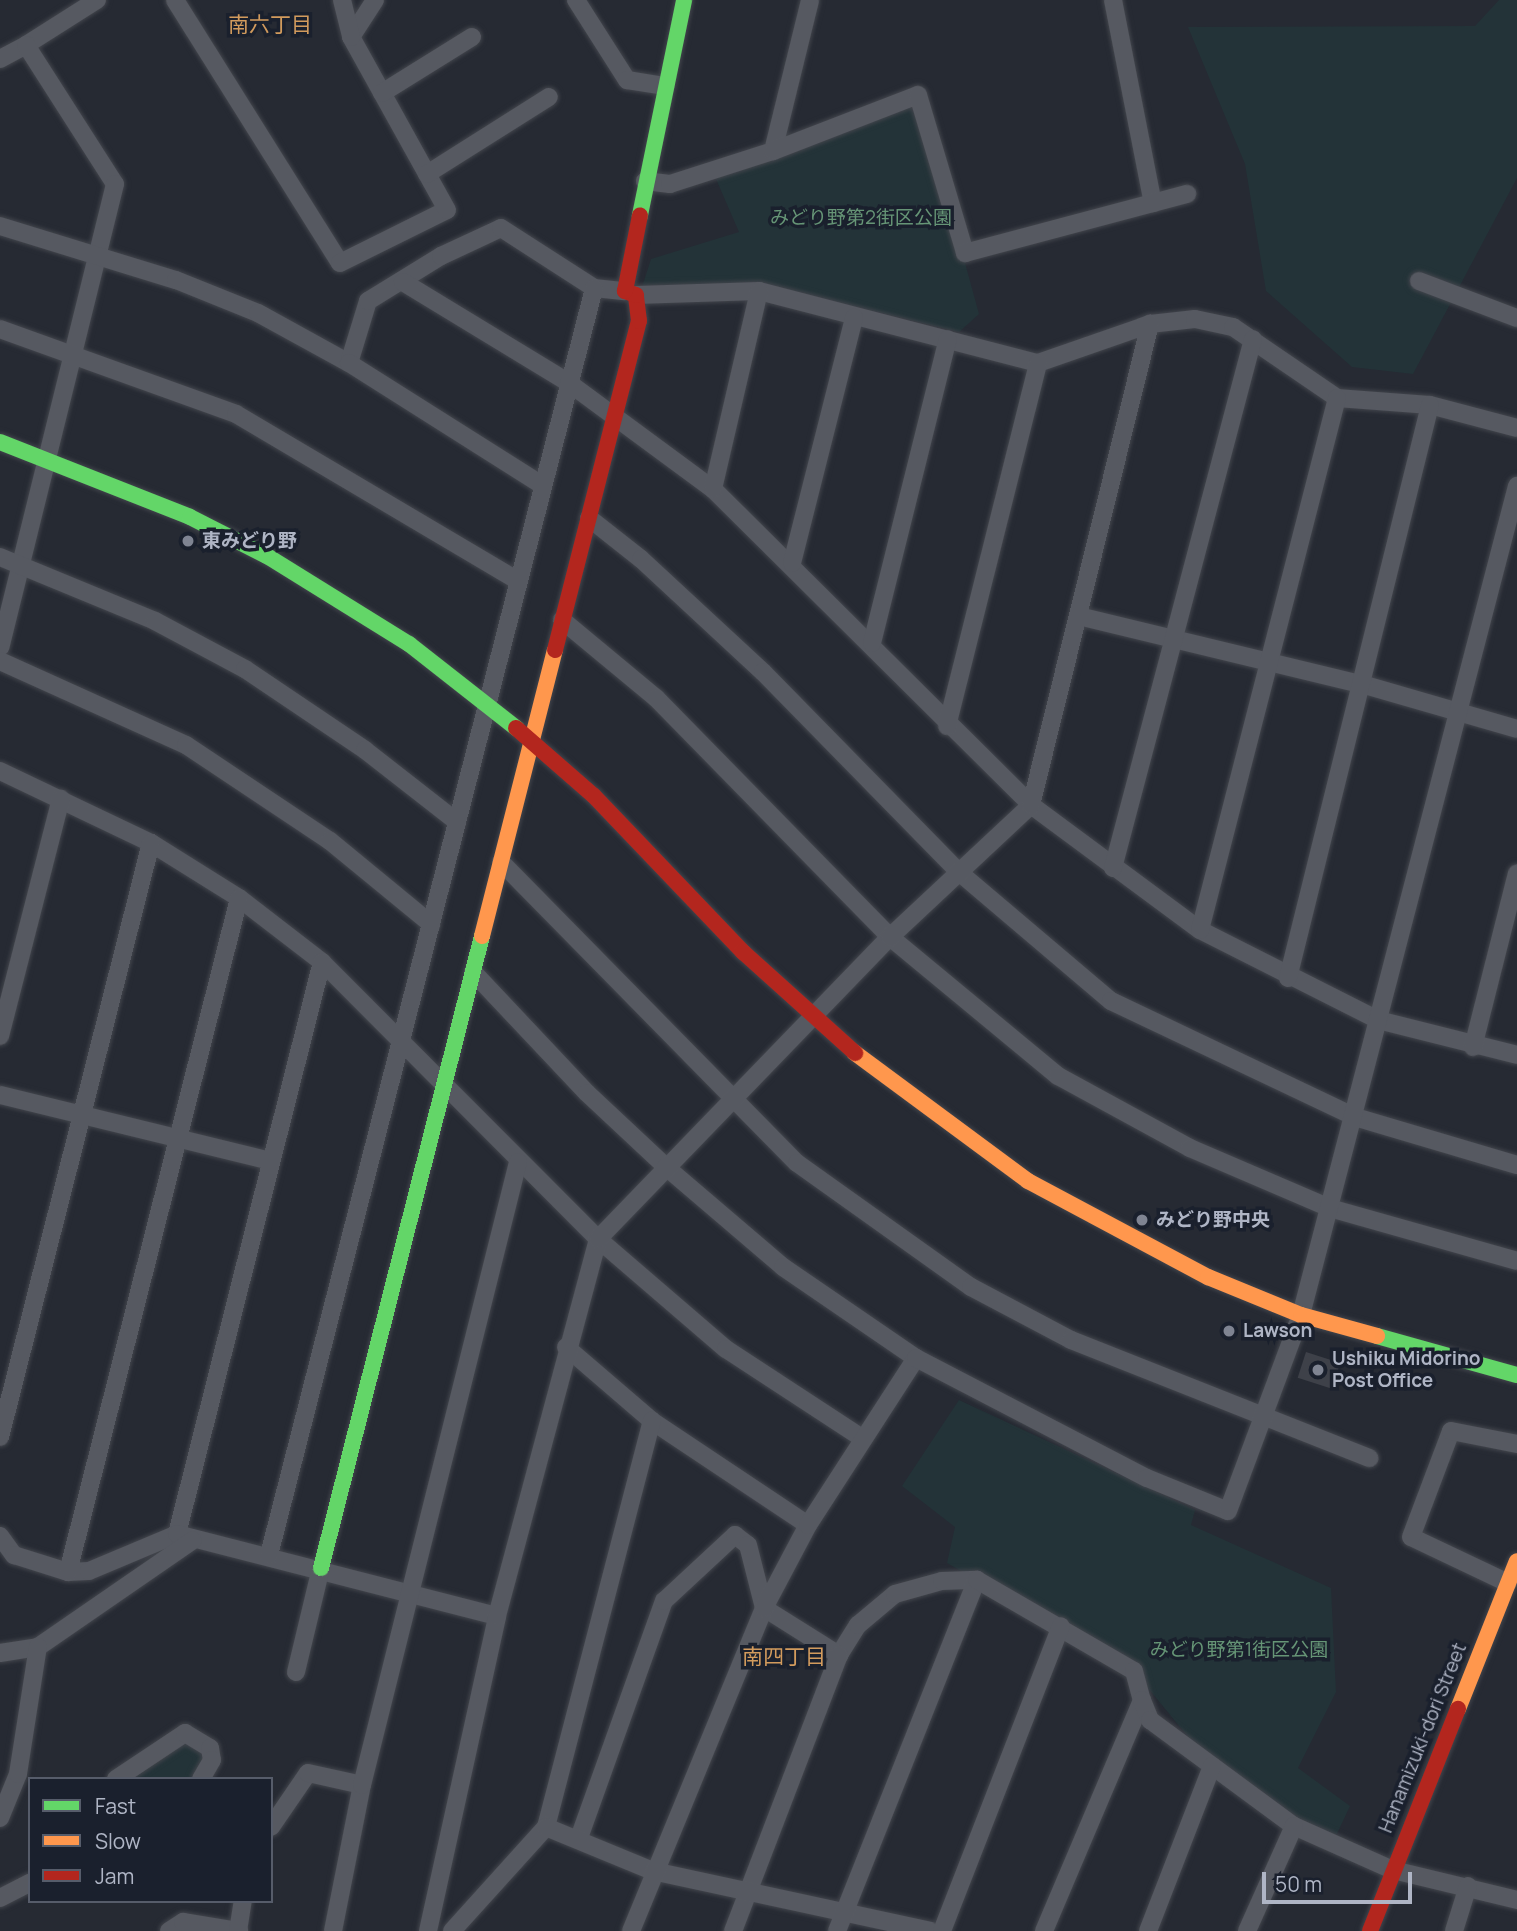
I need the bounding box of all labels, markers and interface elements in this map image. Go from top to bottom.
district label: 南六丁目 [228,11,312,37]
park label: みどり野第2街区公園 [770,207,952,229]
place label: 東みどり野 [202,530,297,552]
marker: 東みどり野 [180,533,196,549]
place label: みどり野中央 [1156,1209,1270,1231]
marker: みどり野中央 [1134,1212,1150,1228]
place label: Lawson [1243,1320,1312,1342]
marker: Lawson [1221,1323,1237,1339]
place label: Ushiku Midorino Post Office [1332,1348,1481,1392]
marker: Ushiku Midorino Post Office [1310,1362,1326,1378]
park label: みどり野第1街区公園 [1150,1639,1328,1661]
street label: Hanamizuki-dori Street [1374,1640,1472,1836]
district label: 南四丁目 [742,1643,826,1669]
legend [28,1777,273,1903]
text: Fast [95,1792,136,1820]
text: Slow [95,1827,141,1855]
scale bar [1265,1857,1416,1901]
text: Jam [95,1862,134,1890]
text: 50 m [1275,1870,1322,1898]

